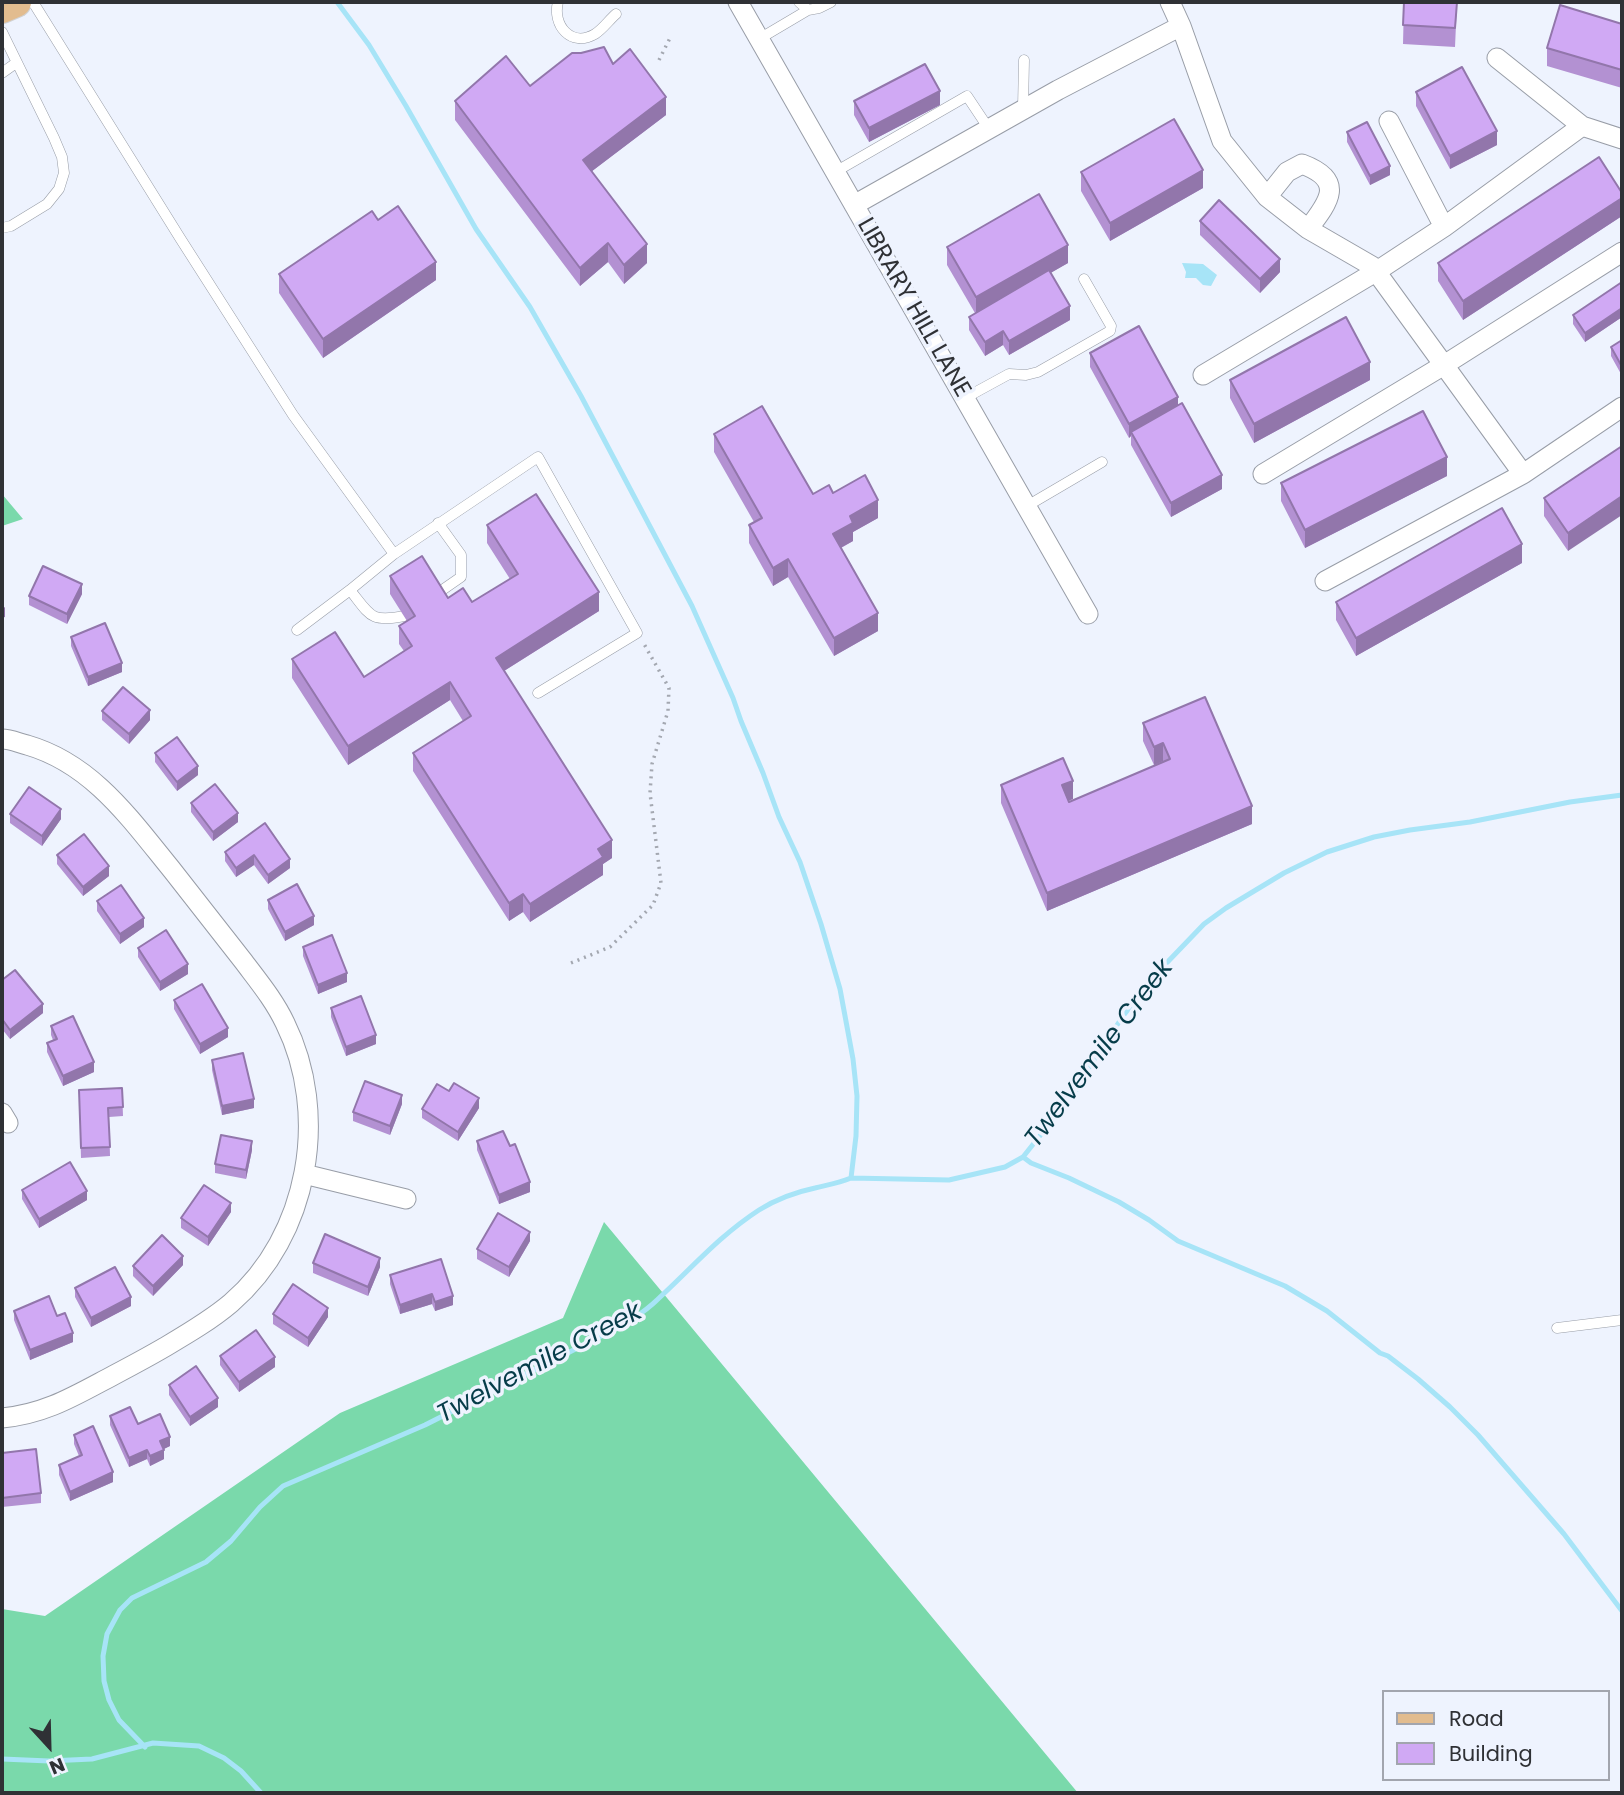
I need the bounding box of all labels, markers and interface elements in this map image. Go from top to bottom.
street label: LIBRARY HILL LANE [850,213,976,403]
water label: Twelvemile Creek [1019,954,1181,1154]
water label: Twelvemile Creek [432,1297,648,1431]
legend [1382,1690,1610,1781]
text: Road [1449,1704,1504,1733]
north arrow [14,1711,84,1781]
text: Building [1449,1739,1533,1768]
text: N [45,1751,69,1781]

